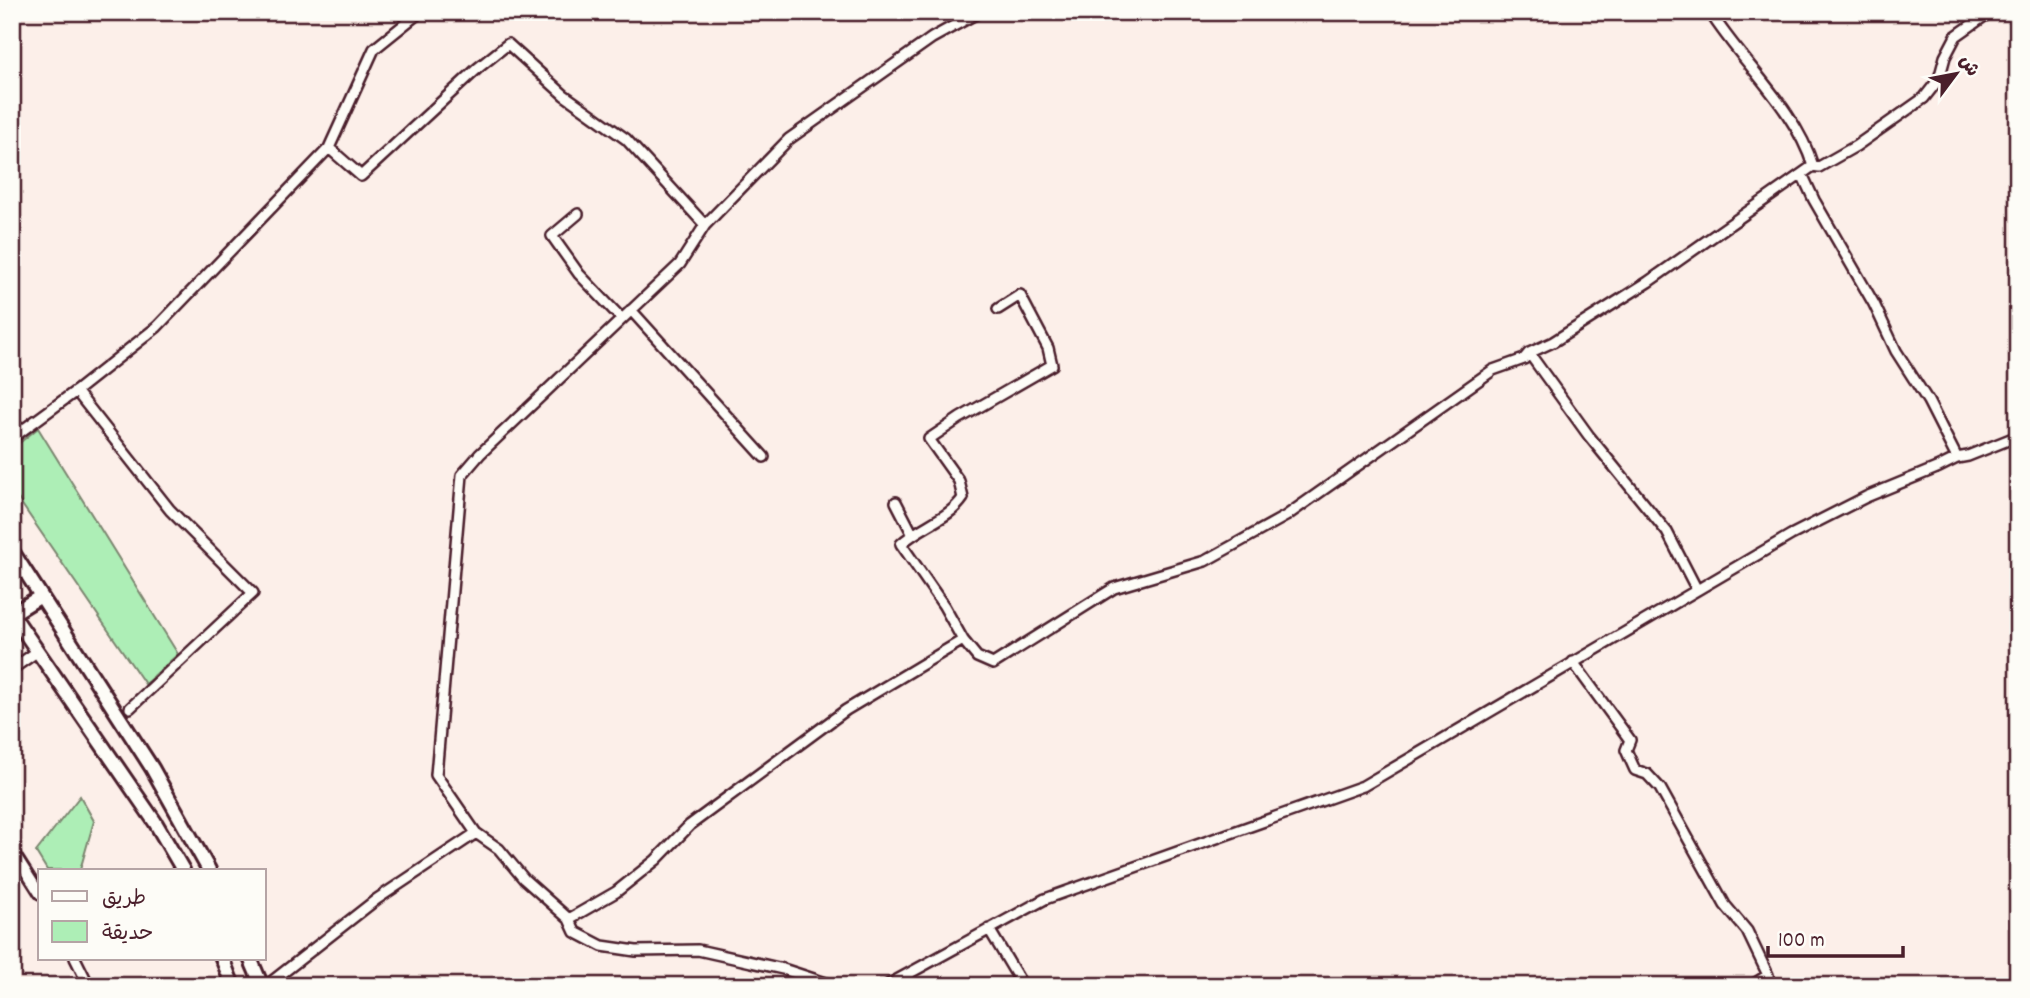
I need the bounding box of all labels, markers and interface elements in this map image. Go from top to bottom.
north arrow [1922,38,1992,108]
text: ش [1950,51,1984,83]
legend [38,869,266,960]
text: طريق [102,885,146,915]
scale bar [1768,914,1902,958]
text: حديقة [102,920,153,950]
text: 100 m [1778,927,1825,957]

